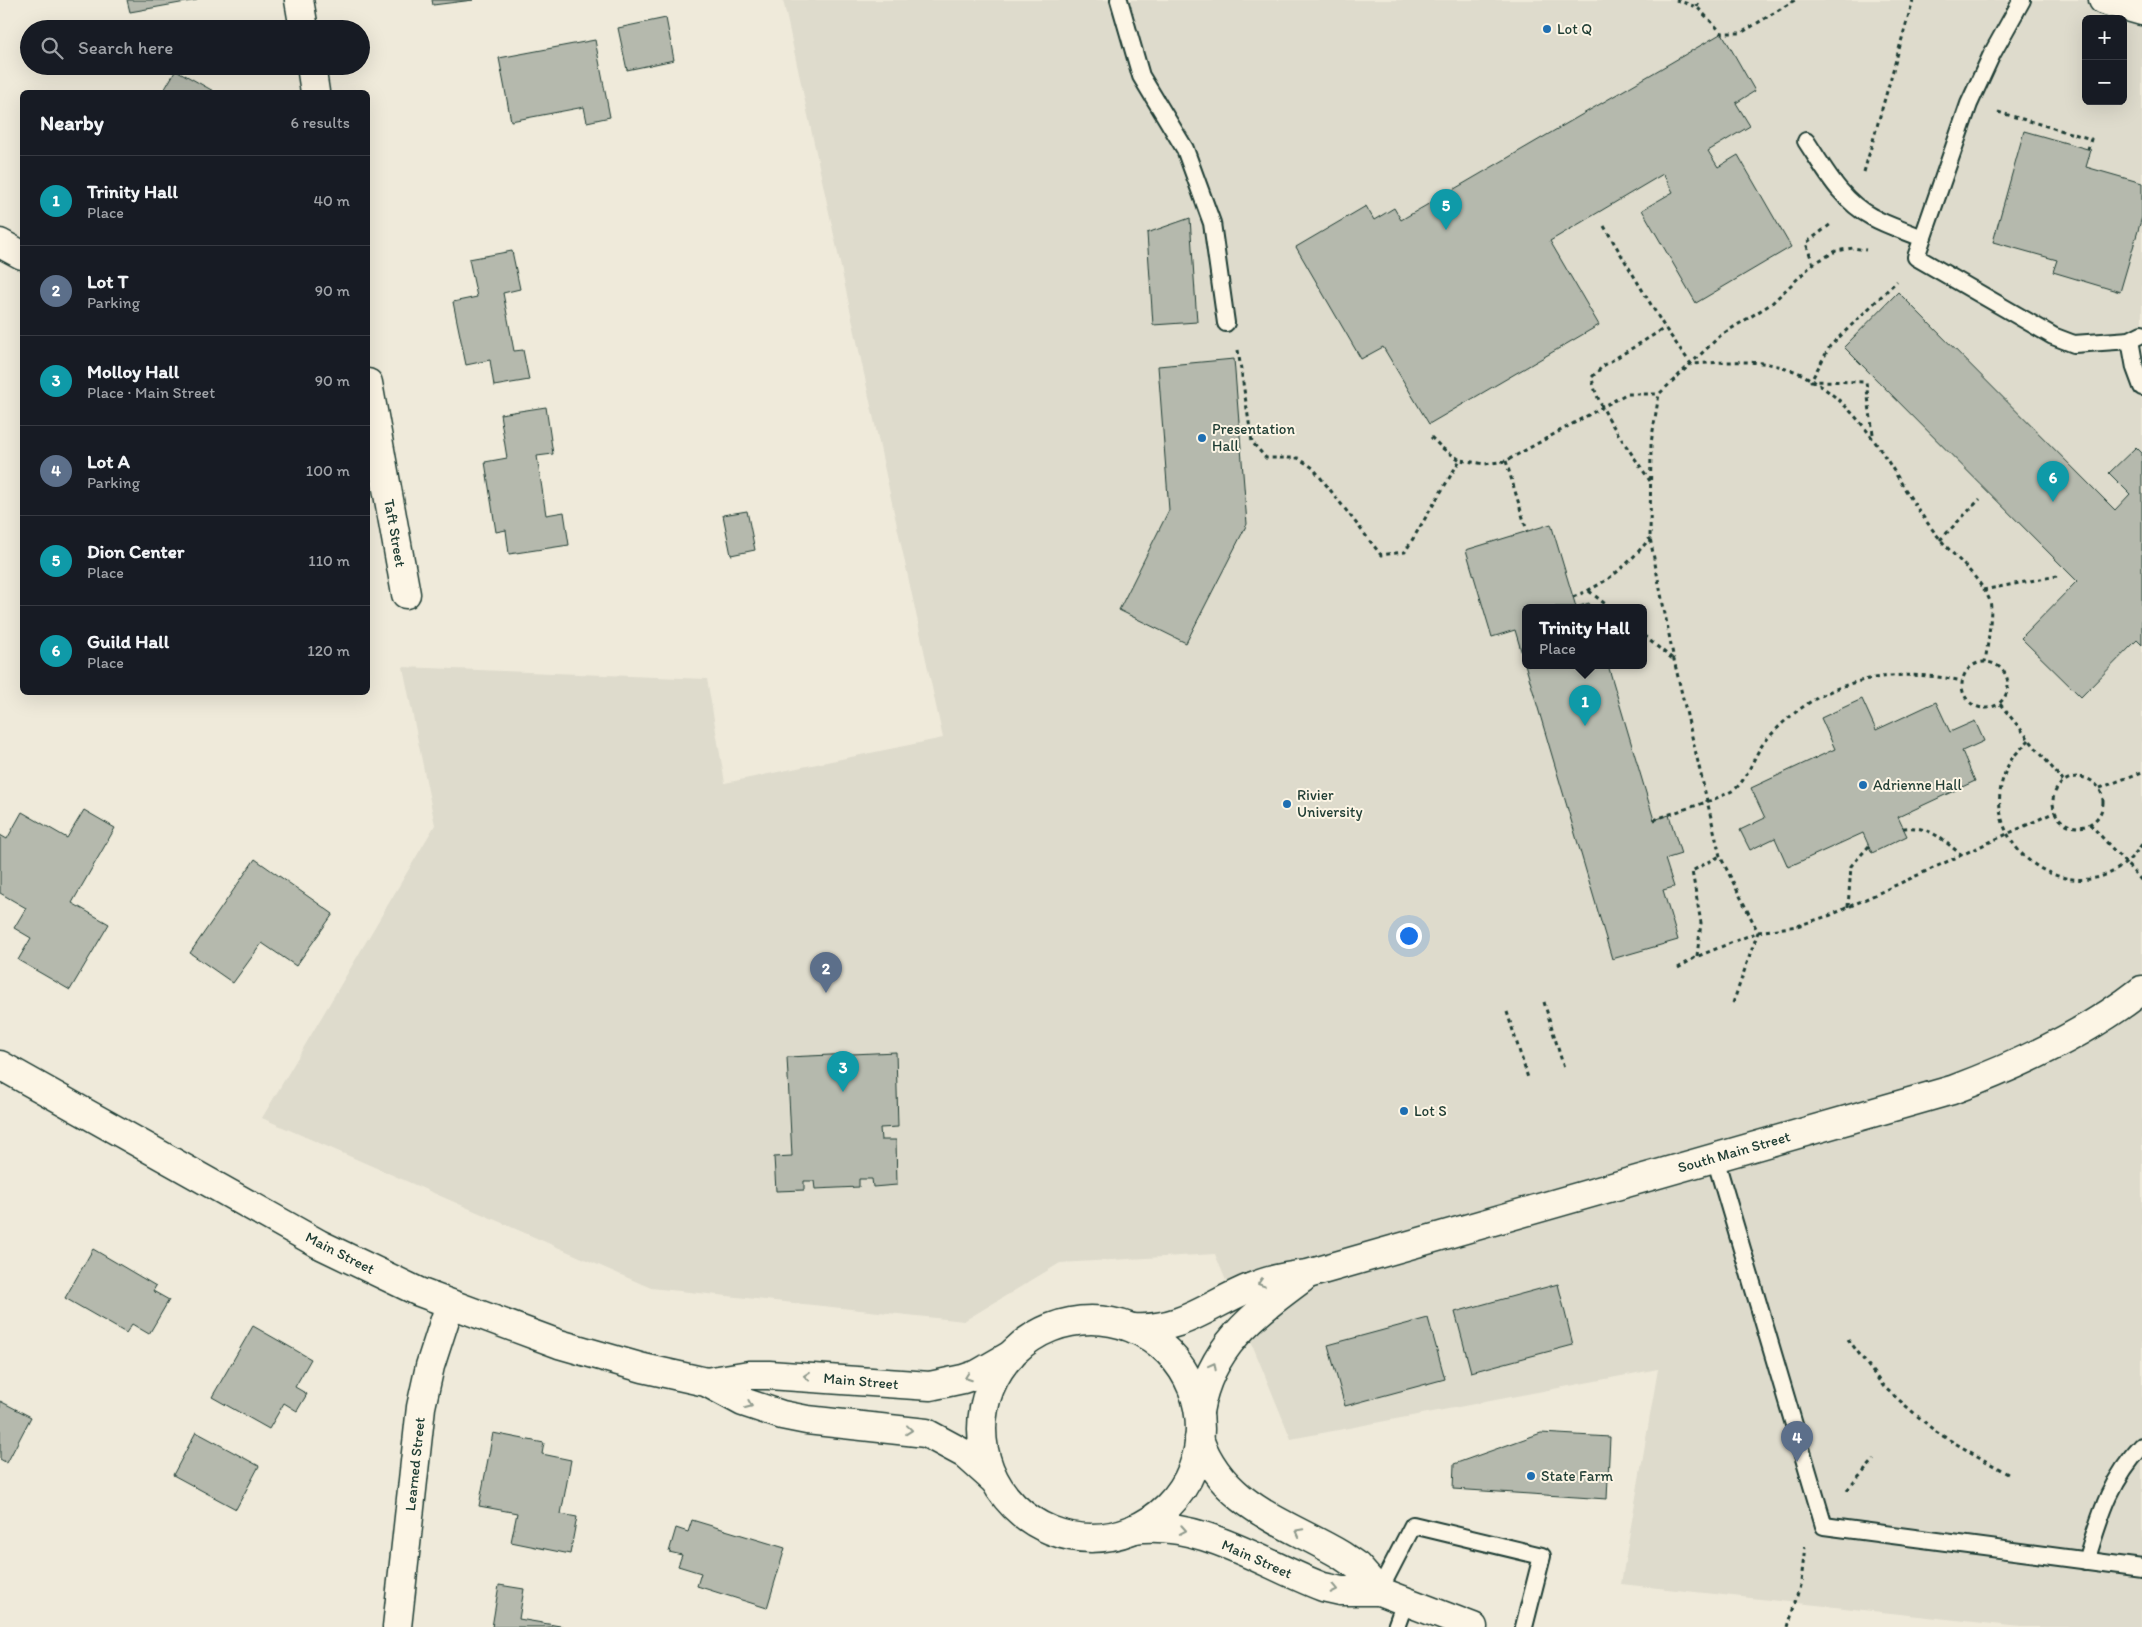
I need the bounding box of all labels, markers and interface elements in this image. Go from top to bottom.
map controls [2082,15,2127,105]
button: + [2082,15,2127,60]
search box [20,20,370,75]
place label: Lot Q [1557,20,1592,38]
marker: Lot Q [1541,23,1553,35]
icon: search [38,34,66,62]
text: Search here [78,36,173,59]
button: − [2082,60,2127,105]
text: Nearby [40,110,104,135]
text: 6 results [290,113,350,132]
text: Trinity Hall [87,180,178,203]
pin: 5 [1430,189,1462,230]
text: 1 [52,191,60,210]
text: 40 m [313,191,350,210]
text: Place [87,203,124,222]
text: Lot T [87,270,128,293]
text: 2 [52,281,60,300]
text: 90 m [315,281,350,300]
text: Parking [87,293,140,312]
text: Molloy Hall [87,360,179,383]
text: 3 [52,371,60,390]
text: 90 m [315,371,350,390]
text: Place · Main Street [87,383,215,402]
place label: Presentation Hall [1212,420,1295,455]
marker: Presentation Hall [1196,432,1208,444]
text: Lot A [87,450,130,473]
text: 4 [51,461,61,480]
text: 100 m [306,461,350,480]
pin: 6 [2037,461,2069,502]
text: Parking [87,473,140,492]
street label: Taft Street [380,498,410,569]
text: Dion Center [87,540,184,563]
text: 5 [52,551,60,570]
text: 110 m [308,551,350,570]
text: Place [87,563,124,582]
popup [1522,604,1647,669]
text: Trinity Hall [1539,616,1630,639]
text: Guild Hall [87,630,169,653]
text: Place [1539,639,1576,658]
text: 6 [52,641,60,660]
text: 120 m [307,641,350,660]
text: Place [87,653,124,672]
pin: 1 [1569,685,1601,726]
place label: Adrienne Hall [1873,776,1963,794]
marker: Adrienne Hall [1857,779,1869,791]
place label: Rivier University [1297,786,1362,821]
marker: Rivier University [1281,798,1293,810]
your location [1396,923,1422,949]
pin: 2 [810,952,842,993]
pin: 3 [827,1051,859,1092]
place label: Lot S [1414,1102,1447,1120]
marker: Lot S [1398,1105,1410,1117]
street label: South Main Street [1676,1127,1793,1177]
street label: Main Street [302,1228,378,1278]
one-way arrow [1257,1278,1265,1288]
one-way arrow [1207,1362,1217,1371]
street label: Main Street [823,1369,900,1393]
one-way arrow [802,1371,810,1382]
one-way arrow [964,1371,972,1381]
one-way arrow [744,1398,753,1409]
street label: Learned Street [401,1416,429,1512]
pin: 4 [1781,1421,1813,1462]
one-way arrow [905,1424,913,1435]
place label: State Farm [1541,1467,1614,1485]
marker: State Farm [1525,1470,1537,1482]
one-way arrow [1178,1524,1187,1534]
one-way arrow [1295,1528,1304,1538]
street label: Main Street [1219,1535,1295,1583]
one-way arrow [1329,1583,1338,1594]

